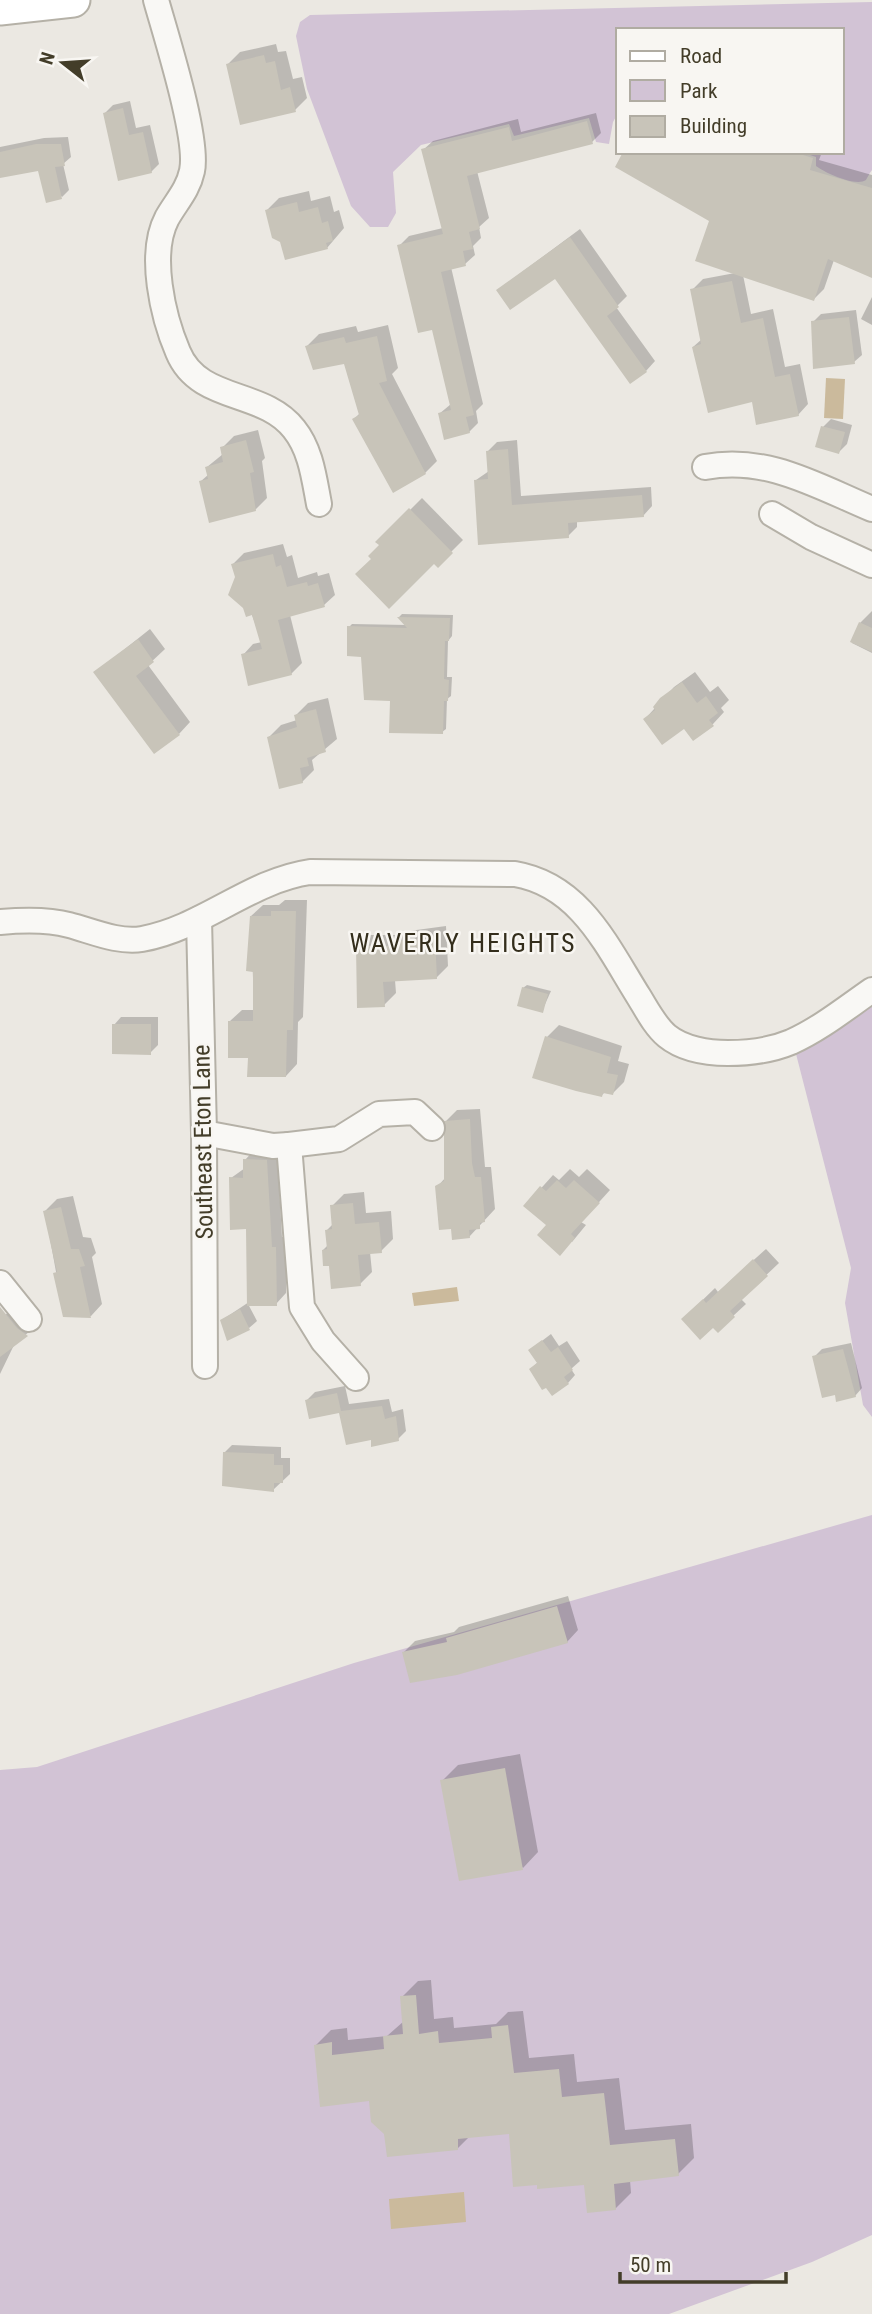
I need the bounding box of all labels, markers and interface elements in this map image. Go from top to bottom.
north arrow [28,28,98,98]
legend [616,28,844,154]
text: Road [680,44,722,68]
text: N [35,49,60,67]
text: Park [680,79,718,103]
text: Building [680,114,747,138]
district label: WAVERLY HEIGHTS [350,928,576,958]
street label: Southeast Eton Lane [187,1044,219,1240]
scale bar [620,2240,786,2284]
text: 50 m [630,2253,671,2277]

